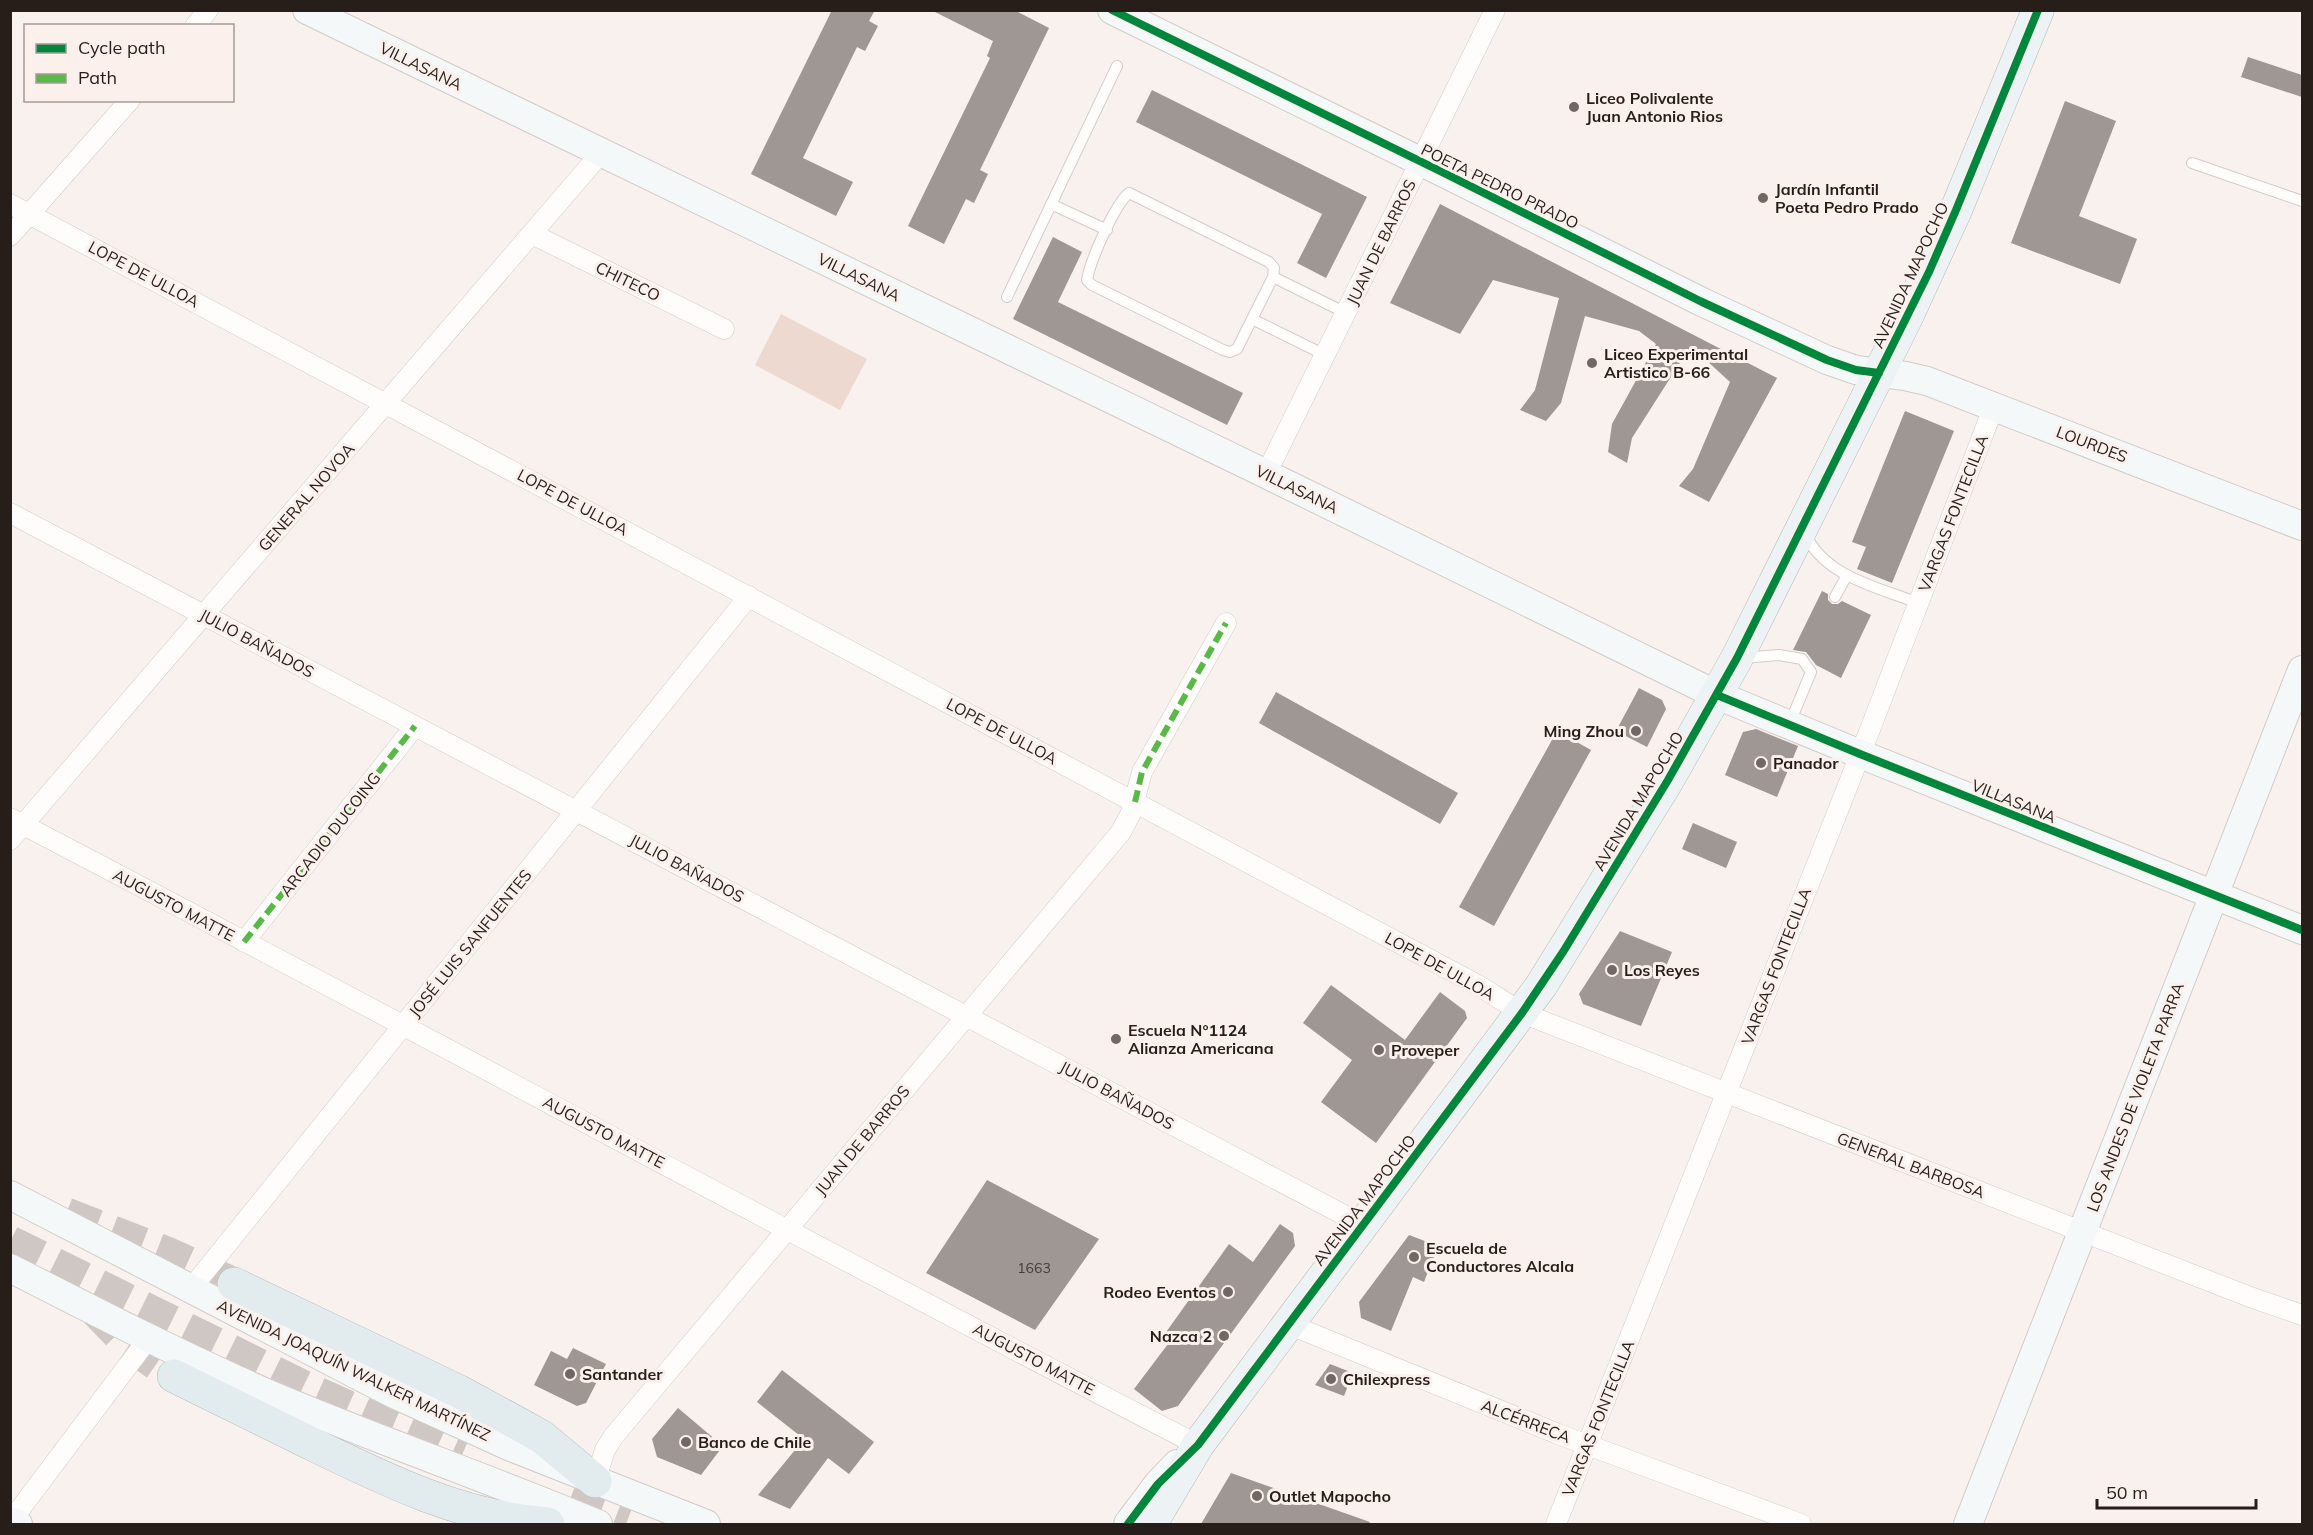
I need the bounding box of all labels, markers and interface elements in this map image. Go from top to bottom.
legend [24,24,234,102]
text: Cycle path [78,36,165,59]
street label: VILLASANA [376,37,466,95]
text: Path [78,66,117,89]
place label: Liceo Polivalente Juan Antonio Rios [1586,88,1723,126]
marker: Liceo Polivalente Juan Antonio Rios [1567,100,1581,114]
street label: POETA PEDRO PRADO [1418,139,1582,233]
street label: JUAN DE BARROS [1342,176,1420,308]
place label: Jardín Infantil Poeta Pedro Prado [1775,179,1919,217]
marker: Jardín Infantil Poeta Pedro Prado [1756,191,1770,205]
street label: AVENIDA MAPOCHO [1867,199,1953,351]
street label: LOPE DE ULLOA [85,236,203,312]
street label: VILLASANA [814,248,904,306]
street label: CHITECO [592,257,664,305]
place label: Liceo Experimental Artistico B-66 [1604,344,1748,382]
marker: Liceo Experimental Artistico B-66 [1585,356,1599,370]
street label: LOURDES [2054,421,2130,467]
street label: VARGAS FONTECILLA [1914,431,1992,594]
street label: GENERAL NOVOA [254,439,359,555]
street label: VILLASANA [1252,460,1342,518]
street label: LOPE DE ULLOA [514,464,632,540]
street label: JULIO BAÑADOS [196,604,318,682]
street label: LOPE DE ULLOA [943,693,1061,769]
place label: Ming Zhou [1544,721,1624,741]
marker: Ming Zhou [1629,724,1643,738]
street label: AVENIDA MAPOCHO [1588,728,1688,874]
place label: Panador [1773,753,1839,773]
marker: Panador [1754,756,1768,770]
street label: ARCADIO DUCOING [275,768,385,900]
street label: VILLASANA [1969,775,2059,827]
street label: JULIO BAÑADOS [626,829,748,907]
street label: AUGUSTO MATTE [110,864,238,946]
street label: JOSÉ LUIS SANFUENTES [404,865,536,1021]
street label: VARGAS FONTECILLA [1737,884,1815,1047]
street label: LOPE DE ULLOA [1382,928,1499,1005]
place label: Los Reyes [1624,960,1700,980]
marker: Los Reyes [1605,963,1619,977]
street label: LOS ANDES DE VIOLETA PARRA [2082,979,2188,1214]
place label: Escuela N°1124 Alianza Americana [1128,1020,1274,1058]
marker: Escuela N°1124 Alianza Americana [1109,1032,1123,1046]
place label: Proveper [1391,1040,1460,1060]
marker: Proveper [1372,1043,1386,1057]
street label: JULIO BAÑADOS [1056,1056,1178,1134]
street label: JUAN DE BARROS [810,1081,914,1199]
street label: AUGUSTO MATTE [540,1091,668,1173]
street label: GENERAL BARBOSA [1834,1128,1988,1202]
street label: AVENIDA MAPOCHO [1308,1131,1420,1269]
place label: Escuela de Conductores Alcala [1426,1238,1574,1276]
marker: Escuela de Conductores Alcala [1407,1250,1421,1264]
house number: 1663 [1017,1259,1051,1277]
place label: Rodeo Eventos [1103,1282,1216,1302]
marker: Rodeo Eventos [1221,1285,1235,1299]
street label: AVENIDA JOAQUÍN WALKER MARTÍNEZ [214,1295,494,1445]
street label: AUGUSTO MATTE [970,1318,1098,1400]
place label: Nazca 2 [1150,1326,1212,1346]
marker: Nazca 2 [1217,1329,1231,1343]
street label: VARGAS FONTECILLA [1558,1337,1639,1499]
place label: Santander [582,1364,663,1384]
marker: Santander [563,1367,577,1381]
place label: Chilexpress [1343,1369,1430,1389]
marker: Chilexpress [1324,1372,1338,1386]
street label: ALCÉRRECA [1478,1395,1574,1447]
place label: Banco de Chile [698,1432,811,1452]
marker: Banco de Chile [679,1435,693,1449]
scale bar [2097,1472,2256,1510]
text: 50 m [2106,1481,2148,1504]
place label: Outlet Mapocho [1269,1486,1391,1506]
marker: Outlet Mapocho [1250,1489,1264,1503]

